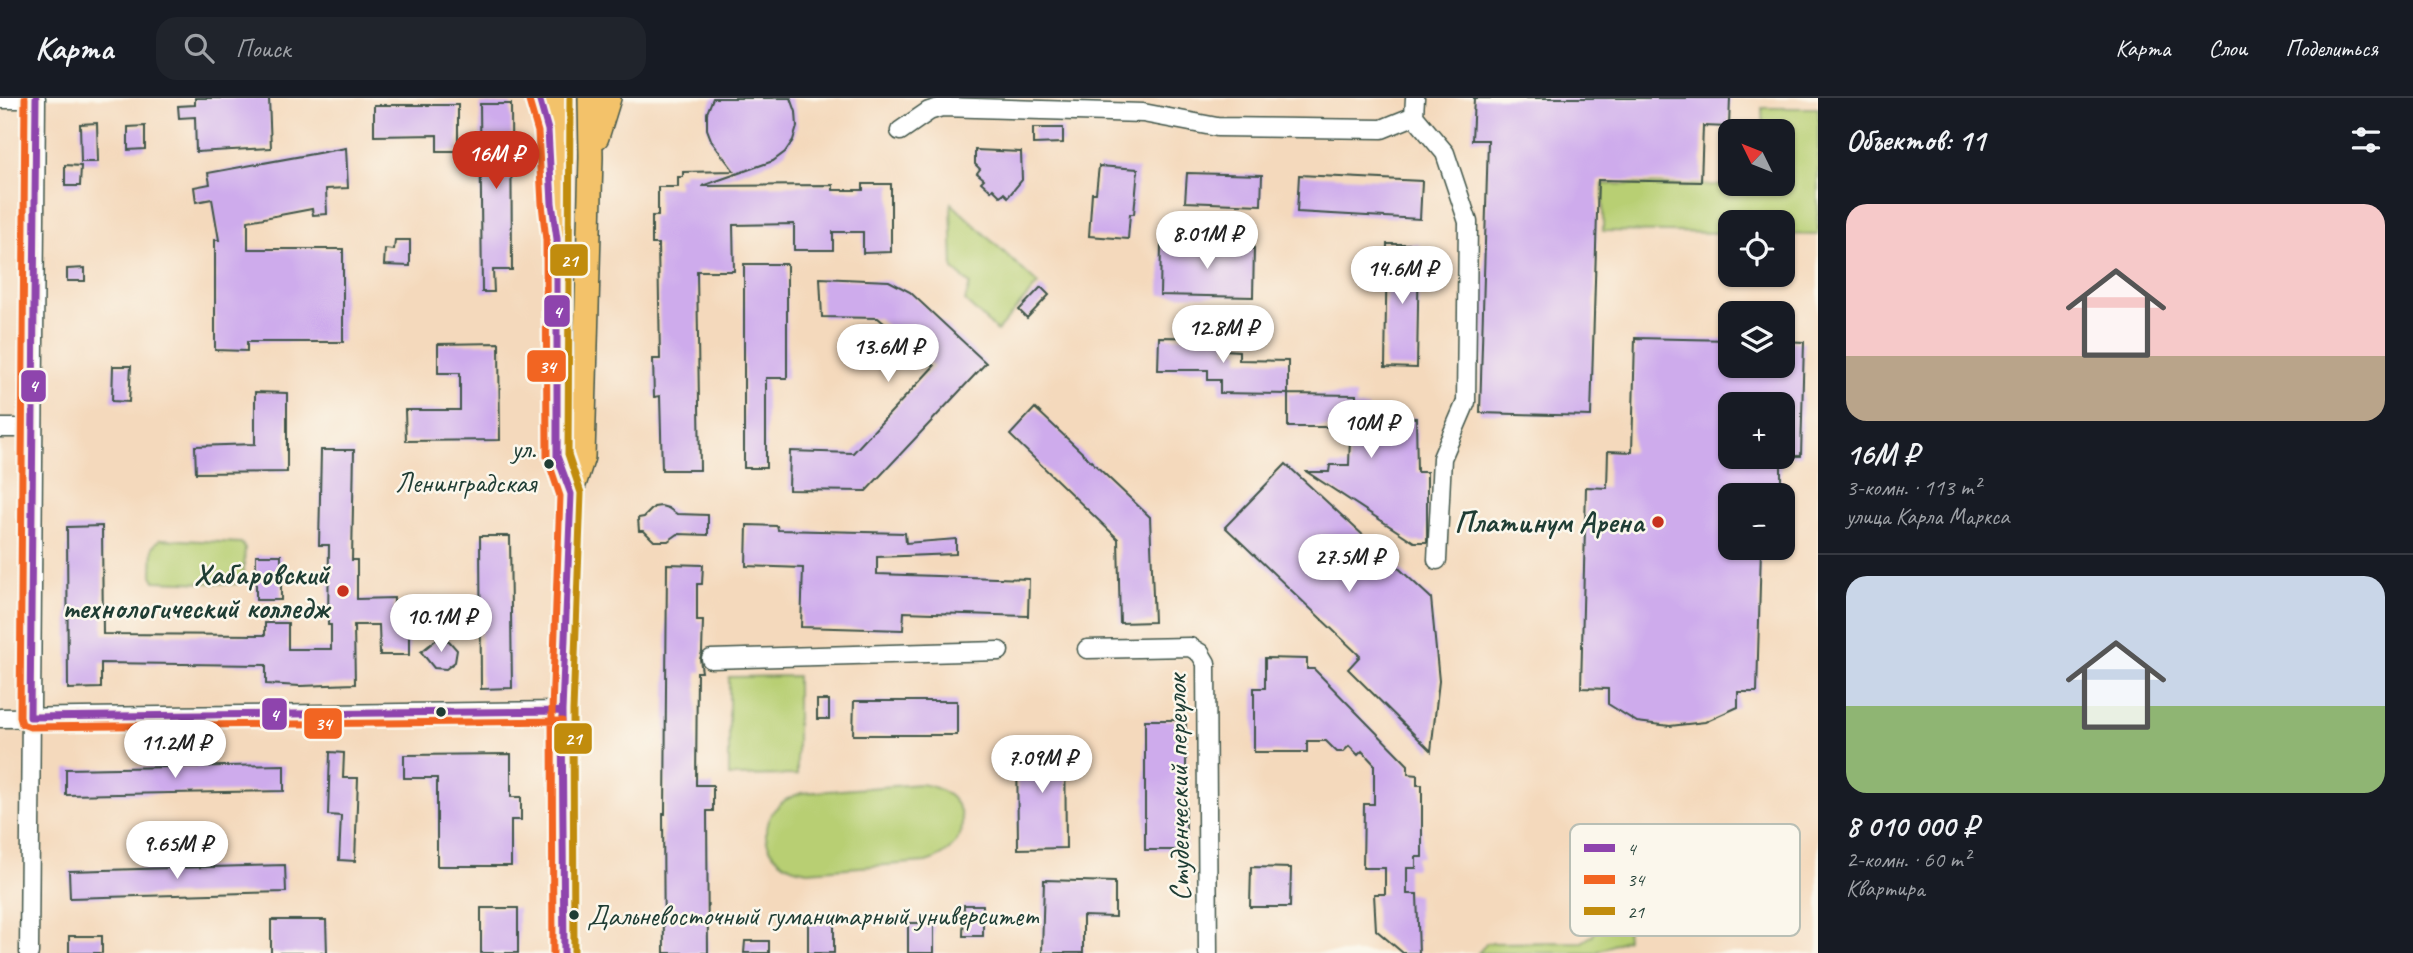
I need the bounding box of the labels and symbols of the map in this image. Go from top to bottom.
north arrow [1718,119,1796,196]
pin: 16M ₽ [447,132,545,191]
pin: 8.01M ₽ [1142,212,1272,271]
line badge: 21 [549,243,589,277]
pin: 14.6M ₽ [1337,246,1467,306]
text: 21 [560,249,580,273]
line badge: 4 [543,294,571,328]
text: 4 [553,300,564,324]
pin: 12.8M ₽ [1158,306,1288,365]
pin: 13.6M ₽ [823,324,953,384]
line badge: 34 [526,349,567,383]
text: 34 [538,355,558,379]
line badge: 4 [20,369,47,403]
text: 4 [29,374,40,398]
pin: 10M ₽ [1322,400,1420,460]
place label: ул. Ленинградская [395,431,538,500]
marker: ул. Ленинградская [542,457,556,471]
place label: Платинум Арена [1454,503,1646,541]
marker: Платинум Арена [1650,514,1666,530]
pin: 27.5M ₽ [1284,534,1414,594]
place label: Хабаровский технологический колледж [62,555,332,627]
marker: Хабаровский технологический колледж [335,583,351,599]
pin: 10.1M ₽ [376,594,506,654]
street label: Студенческий переулок [1157,671,1199,902]
line badge: 4 [261,697,288,731]
text: 4 [270,703,281,727]
unlabelled marker [434,705,448,719]
line badge: 34 [303,707,343,740]
text: 34 [314,712,334,736]
pin: 11.2M ₽ [110,720,240,780]
line badge: 21 [553,722,593,755]
text: 21 [564,727,584,751]
pin: 7.09M ₽ [977,736,1107,795]
pin: 9.65M ₽ [112,822,242,881]
legend [1570,824,1800,936]
text: 4 [1627,837,1638,861]
text: 34 [1627,868,1647,892]
place label: Дальневосточный гуманитарный университет [587,898,1040,933]
text: 21 [1627,900,1646,924]
marker: Дальневосточный гуманитарный университет [567,908,581,922]

